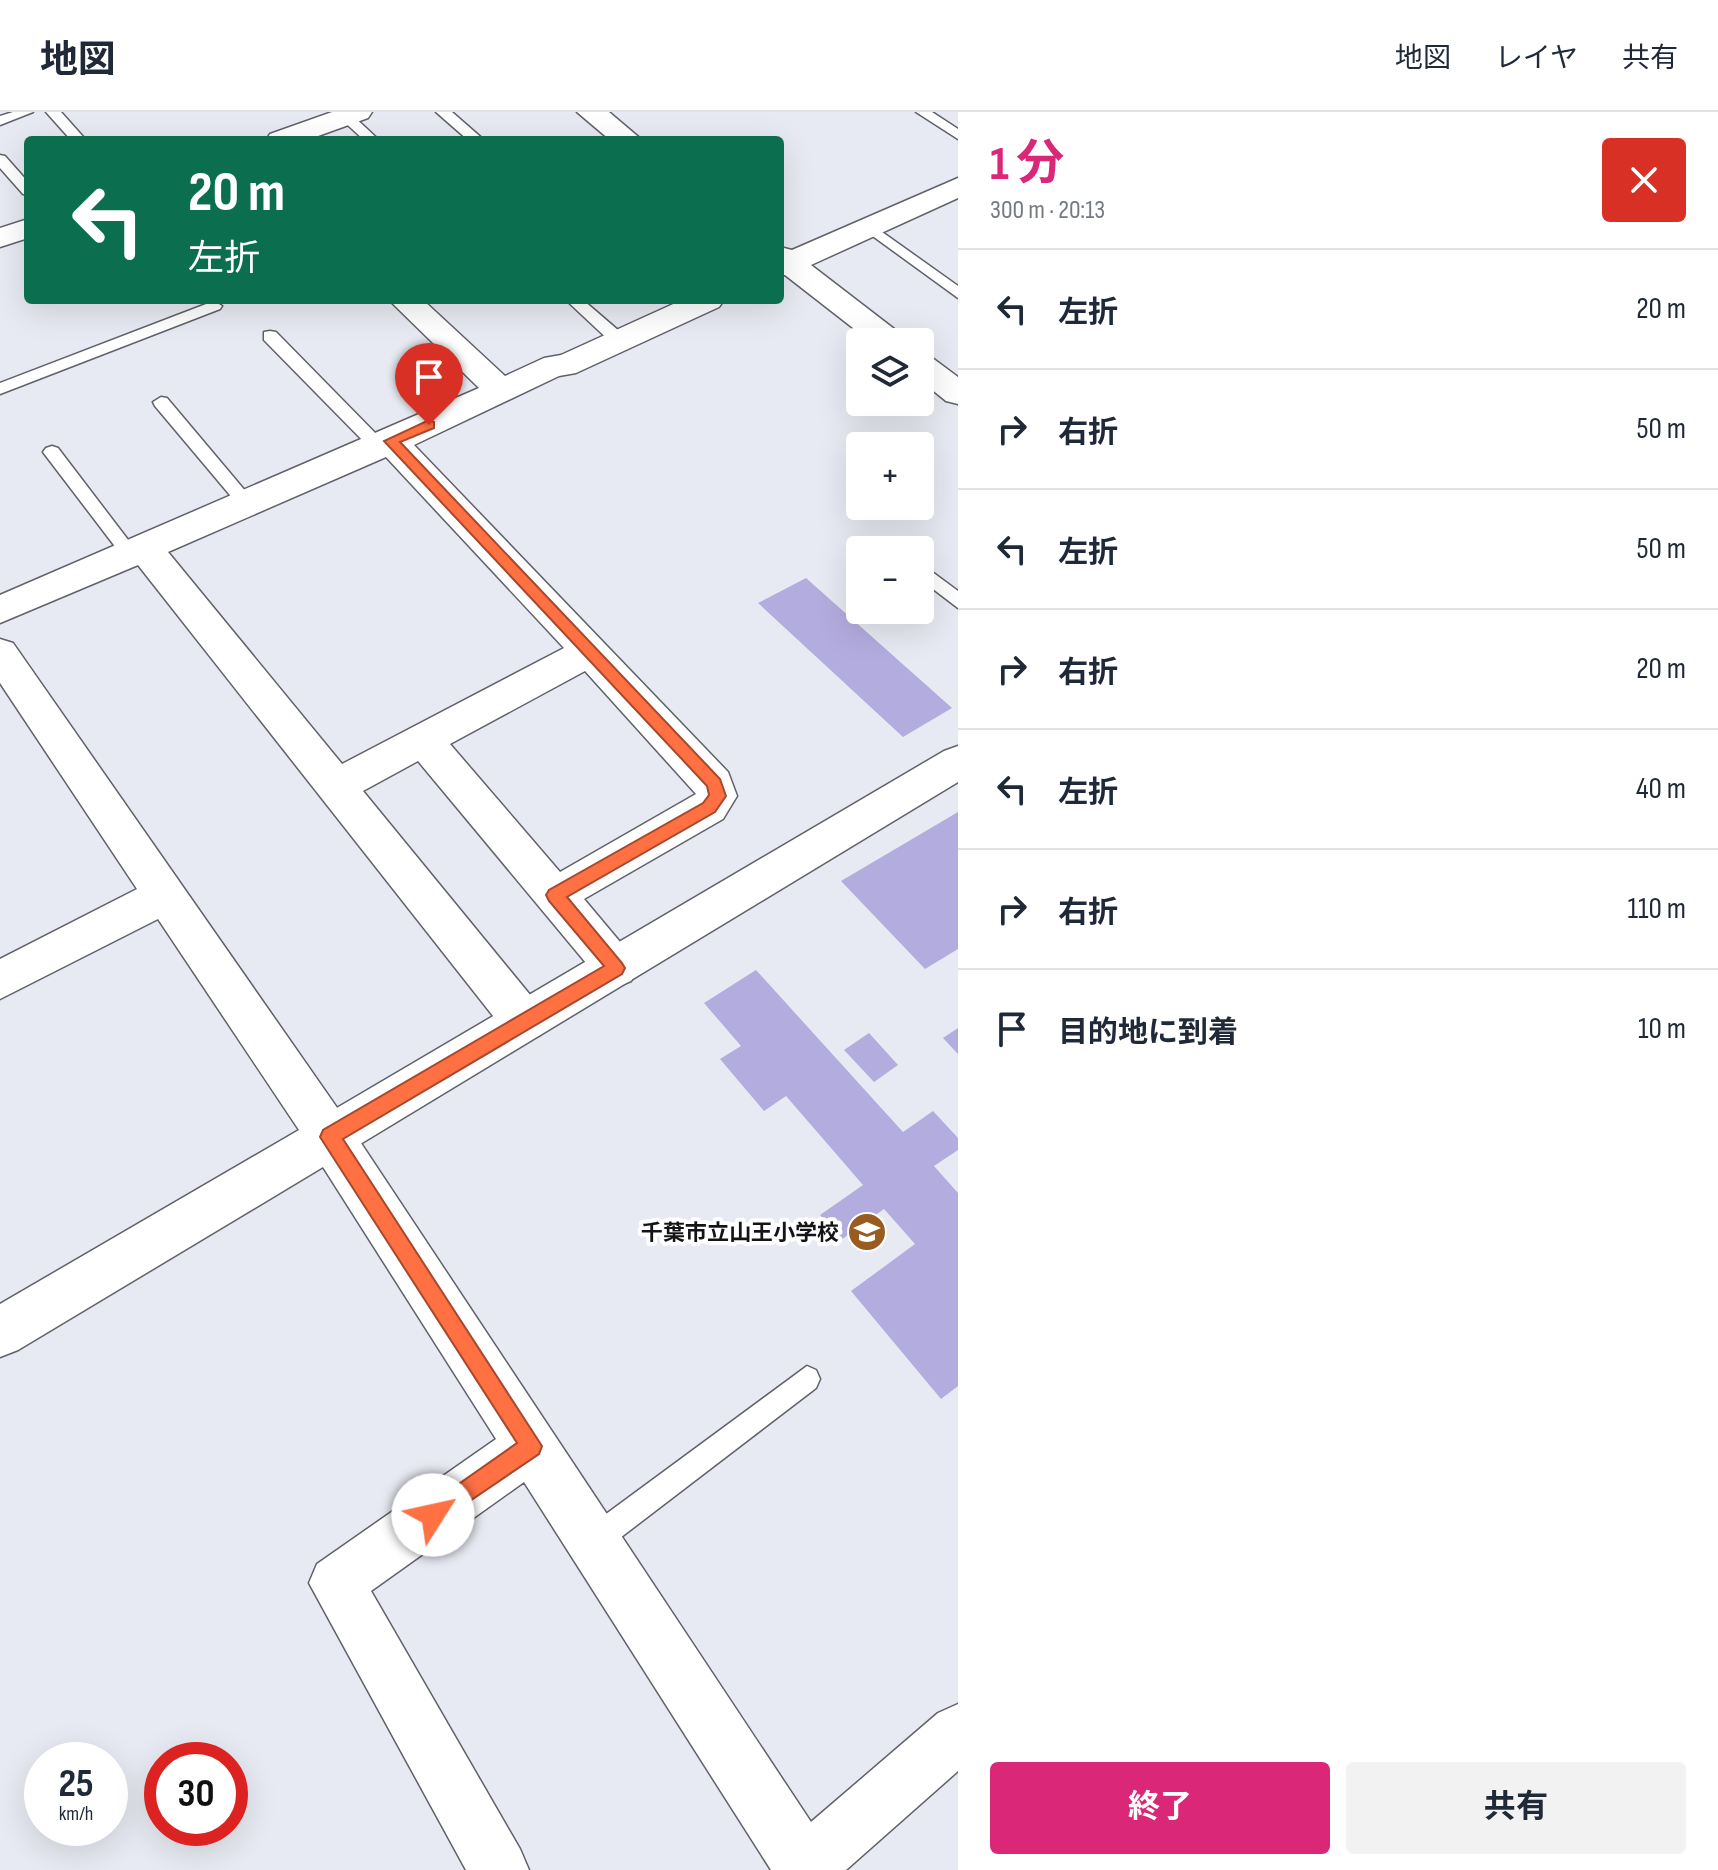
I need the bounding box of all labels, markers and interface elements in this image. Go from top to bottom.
text: 地図 [40,38,116,83]
text: 地図 [1395,42,1451,75]
text: レイヤ [1495,42,1578,75]
text: 共有 [1622,42,1678,75]
text: 1 分 [990,136,1064,193]
button: close [1602,138,1686,222]
text: 20 m [188,160,285,227]
icon: left [56,168,160,272]
text: 300 m · 20:13 [990,195,1105,226]
text: 左折 [188,238,260,281]
icon: left [990,287,1034,331]
text: 20 m [1636,291,1686,327]
text: 左折 [1058,295,1118,331]
map controls [846,328,934,624]
button: layers [846,328,934,416]
pin [395,343,463,425]
icon: arrive [407,355,451,399]
icon: right [990,407,1034,451]
text: 50 m [1637,411,1686,447]
text: 右折 [1058,415,1118,451]
button: + [846,432,934,520]
icon: left [990,527,1034,571]
text: 50 m [1637,531,1686,567]
text: 左折 [1058,535,1118,571]
button: − [846,536,934,624]
icon: right [990,647,1034,691]
text: 20 m [1636,651,1686,687]
text: 右折 [1058,655,1118,691]
icon: left [990,767,1034,811]
text: 40 m [1636,771,1686,807]
text: 左折 [1058,775,1118,811]
icon: right [990,887,1034,931]
text: 110 m [1628,891,1686,927]
text: 右折 [1058,895,1118,931]
icon: arrive [990,1007,1034,1051]
text: 10 m [1638,1011,1686,1047]
text: 目的地に到着 [1058,1015,1238,1051]
school or university icon: 千葉市立山王小学校 [846,1211,888,1253]
place label: 千葉市立山王小学校 [641,1220,839,1247]
position arrow [391,1473,475,1557]
speed limit sign: 30 [144,1742,248,1846]
text: 25 [58,1760,94,1808]
button: 終了 [990,1762,1330,1854]
button: 共有 [1346,1762,1686,1854]
text: km/h [59,1802,93,1826]

